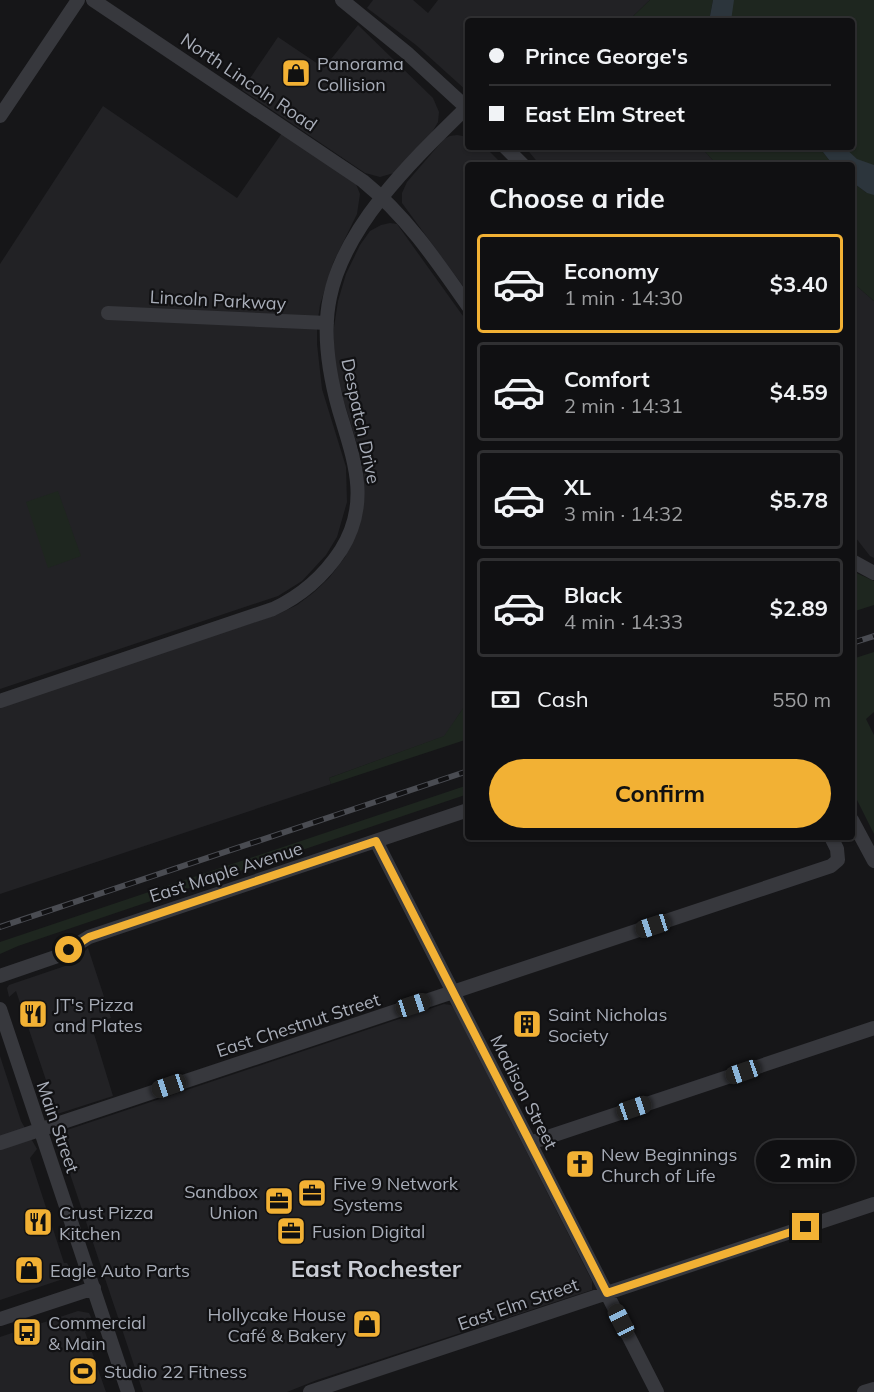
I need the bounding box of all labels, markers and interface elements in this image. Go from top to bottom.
street label: North Lincoln Road [176,28,322,136]
text: Prince George's [525,42,688,70]
place label: Panorama Collision [317,52,404,96]
shop icon: Panorama Collision [280,57,312,89]
text: East Elm Street [525,100,685,128]
text: Choose a ride [489,181,665,215]
icon: car [492,257,546,311]
text: Economy [564,257,659,285]
text: $3.40 [770,270,828,298]
street label: Lincoln Parkway [149,285,287,315]
text: 1 min · 14:30 [564,285,683,310]
street label: Despatch Drive [336,356,386,486]
icon: car [492,365,546,419]
text: Comfort [564,365,650,393]
text: $4.59 [770,378,828,406]
text: 2 min · 14:31 [564,393,683,418]
icon: car [492,473,546,527]
text: XL [564,473,591,501]
text: $5.78 [770,486,828,514]
text: 3 min · 14:32 [564,501,683,526]
icon: car [492,581,546,635]
text: Black [564,581,622,609]
text: $2.89 [770,594,828,622]
text: 4 min · 14:33 [564,609,683,634]
icon: cash [489,683,522,716]
text: Cash [537,685,589,713]
text: 550 m [772,687,831,712]
button: Confirm [489,759,831,828]
street label: East Maple Avenue [147,836,305,908]
car [633,912,673,940]
route start [55,936,82,963]
street label: East Chestnut Street [213,988,383,1062]
car [393,991,433,1019]
place label: JT's Pizza and Plates [54,993,143,1037]
restaurant icon: JT's Pizza and Plates [17,998,49,1030]
place label: Saint Nicholas Society [548,1003,667,1047]
building icon: Saint Nicholas Society [511,1008,543,1040]
street label: Madison Street [485,1031,563,1153]
car [723,1058,763,1086]
car [149,1072,189,1100]
street label: Main Street [32,1078,84,1176]
car [614,1094,654,1122]
callout: 2 min [756,1140,856,1182]
place label: New Beginnings Church of Life [601,1143,737,1187]
church icon: New Beginnings Church of Life [564,1148,596,1180]
text: 2 min [779,1148,832,1173]
place label: Five 9 Network Systems [333,1172,459,1216]
office icon: Five 9 Network Systems [296,1177,328,1209]
place label: Sandbox Union [184,1180,258,1224]
office icon: Sandbox Union [263,1185,295,1217]
place label: Crust Pizza Kitchen [59,1201,153,1245]
restaurant icon: Crust Pizza Kitchen [22,1206,54,1238]
route end [792,1213,819,1240]
office icon: Fusion Digital [275,1215,307,1247]
place label: Fusion Digital [312,1220,425,1243]
district label: East Rochester [291,1253,462,1283]
shop icon: Eagle Auto Parts [13,1254,45,1286]
place label: Eagle Auto Parts [50,1259,190,1282]
street label: East Elm Street [455,1273,581,1335]
car [605,1301,637,1341]
place label: Hollycake House Café & Bakery [208,1303,346,1347]
shop icon: Hollycake House Café & Bakery [351,1308,383,1340]
place label: Commercial & Main [48,1311,146,1355]
bus stop icon: Commercial & Main [11,1316,43,1348]
sports icon: Studio 22 Fitness [67,1355,99,1387]
place label: Studio 22 Fitness [104,1360,247,1383]

